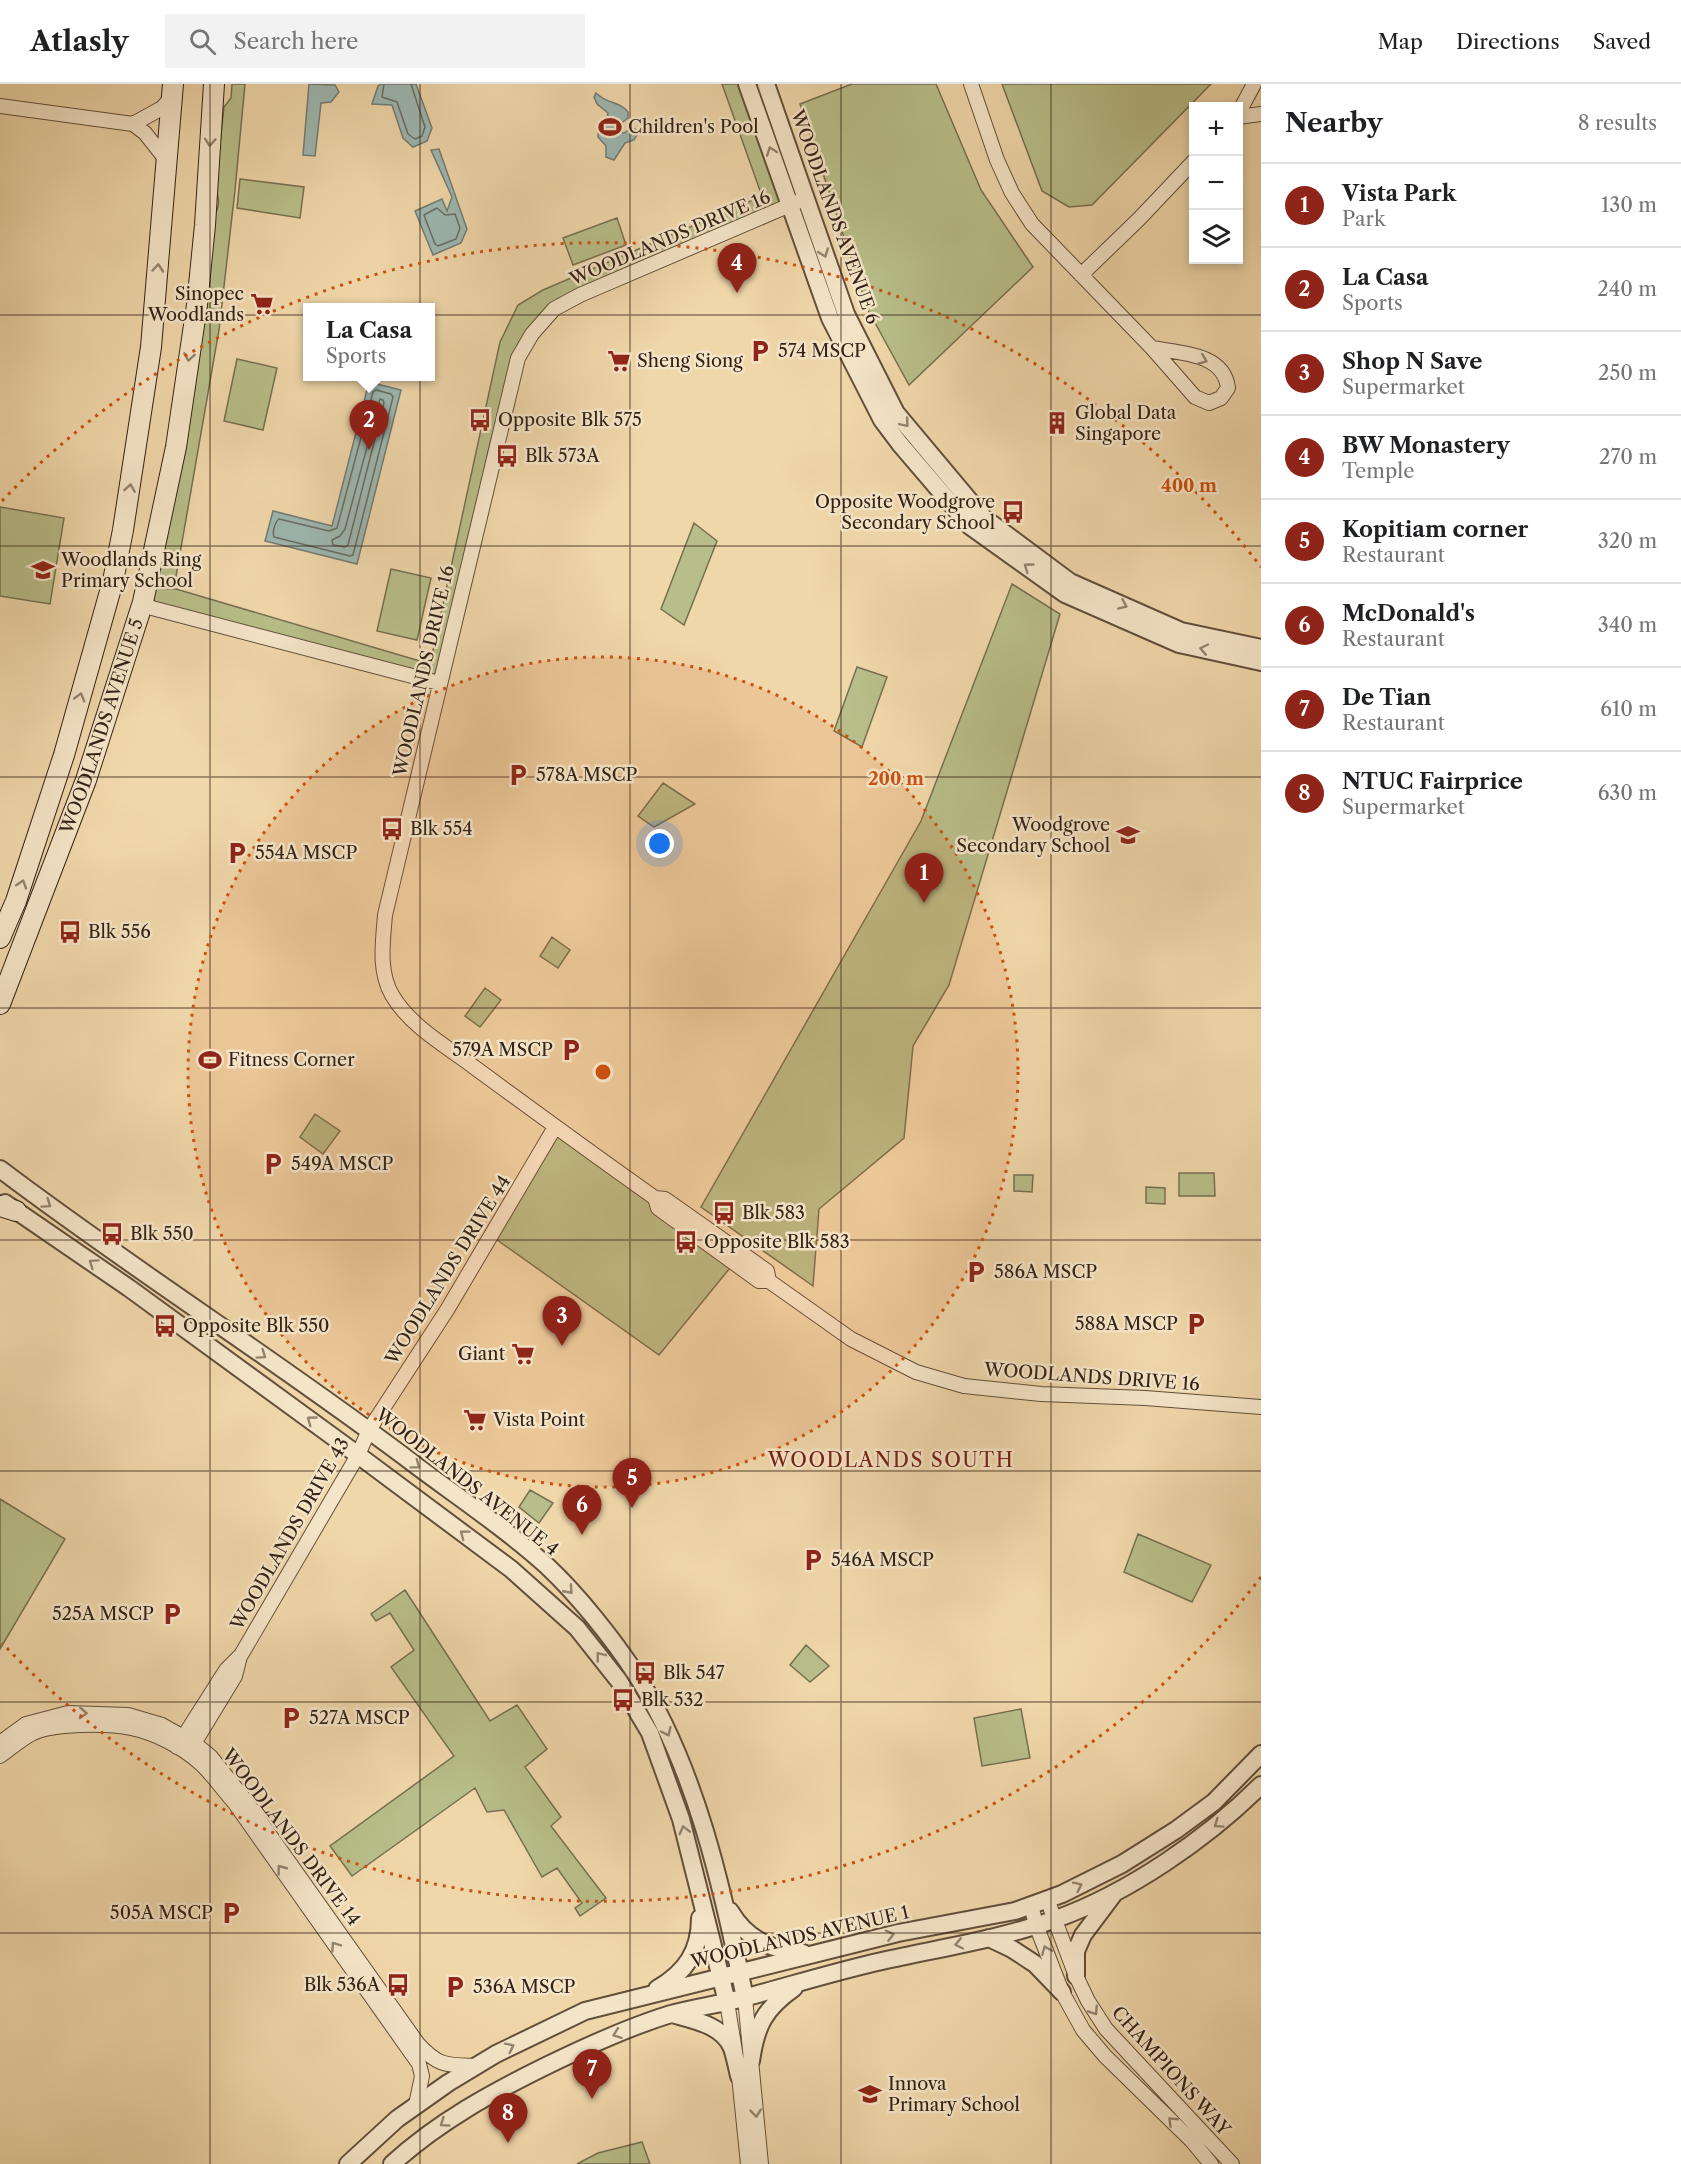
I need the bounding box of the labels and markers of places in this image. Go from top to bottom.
sports icon: Children's Pool [597,114,623,140]
place label: Children's Pool [628,116,759,138]
pin: 4 [718,244,756,293]
place label: Sinopec Woodlands [147,283,244,326]
supermarket icon: Sinopec Woodlands [249,291,275,317]
parking icon: 574 MSCP [747,338,773,364]
place label: 574 MSCP [778,340,866,362]
supermarket icon: Sheng Siong [606,348,632,374]
place label: Sheng Siong [637,350,743,372]
pin: 2 [350,400,388,450]
place label: Global Data Singapore [1075,402,1177,445]
bus stop icon: Opposite Blk 575 [467,407,493,433]
place label: Opposite Blk 575 [498,409,642,431]
building icon: Global Data Singapore [1044,410,1070,436]
bus stop icon: Blk 573A [494,443,520,469]
place label: Blk 573A [525,445,600,467]
place label: Opposite Woodgrove Secondary School [815,491,995,534]
bus stop icon: Opposite Woodgrove Secondary School [1000,499,1026,525]
place label: Woodlands Ring Primary School [60,549,202,592]
school or university icon: Woodlands Ring Primary School [30,557,56,583]
parking icon: 578A MSCP [505,762,531,788]
place label: 578A MSCP [536,764,638,786]
place label: Woodgrove Secondary School [956,814,1110,857]
bus stop icon: Blk 554 [379,816,405,842]
place label: Blk 554 [410,818,473,840]
school or university icon: Woodgrove Secondary School [1115,822,1141,848]
parking icon: 554A MSCP [224,840,250,866]
place label: 554A MSCP [255,842,357,864]
pin: 1 [904,854,944,903]
bus stop icon: Blk 556 [57,919,83,945]
place label: Blk 556 [88,921,151,943]
parking icon: 579A MSCP [558,1037,584,1063]
place label: 579A MSCP [452,1039,553,1061]
sports icon: Fitness Corner [197,1047,223,1073]
place label: Fitness Corner [228,1049,355,1071]
centre of rings [593,1062,613,1082]
parking icon: 549A MSCP [260,1151,286,1177]
place label: 549A MSCP [291,1153,393,1175]
bus stop icon: Blk 583 [711,1200,737,1226]
place label: Blk 583 [742,1202,805,1224]
bus stop icon: Blk 550 [99,1221,125,1247]
place label: Blk 550 [130,1223,194,1245]
bus stop icon: Opposite Blk 583 [673,1229,699,1255]
place label: Opposite Blk 583 [704,1231,850,1253]
parking icon: 586A MSCP [963,1259,989,1285]
place label: 586A MSCP [994,1261,1097,1283]
pin: 3 [542,1296,582,1346]
parking icon: 588A MSCP [1183,1311,1209,1337]
bus stop icon: Opposite Blk 550 [152,1313,178,1339]
place label: 588A MSCP [1075,1313,1178,1335]
place label: Opposite Blk 550 [183,1315,329,1337]
supermarket icon: Giant [510,1341,536,1367]
place label: Giant [458,1343,506,1365]
supermarket icon: Vista Point [462,1407,488,1433]
place label: Vista Point [492,1409,586,1431]
pin: 5 [612,1458,652,1508]
pin: 6 [562,1486,602,1535]
parking icon: 546A MSCP [800,1547,826,1573]
place label: 546A MSCP [831,1549,934,1571]
parking icon: 525A MSCP [159,1601,185,1627]
place label: 525A MSCP [52,1603,154,1625]
bus stop icon: Blk 547 [632,1660,658,1686]
place label: Blk 547 [663,1662,725,1684]
bus stop icon: Blk 532 [610,1687,636,1713]
place label: Blk 532 [641,1689,704,1711]
parking icon: 527A MSCP [278,1705,304,1731]
place label: 527A MSCP [309,1707,410,1729]
parking icon: 505A MSCP [218,1900,244,1926]
place label: 505A MSCP [110,1902,213,1924]
bus stop icon: Blk 536A [385,1972,411,1998]
place label: Blk 536A [304,1974,381,1996]
parking icon: 536A MSCP [442,1974,468,2000]
place label: 536A MSCP [473,1976,576,1998]
pin: 7 [572,2050,612,2099]
place label: Innova Primary School [888,2073,1020,2116]
school or university icon: Innova Primary School [857,2081,883,2107]
pin: 8 [488,2094,528,2143]

